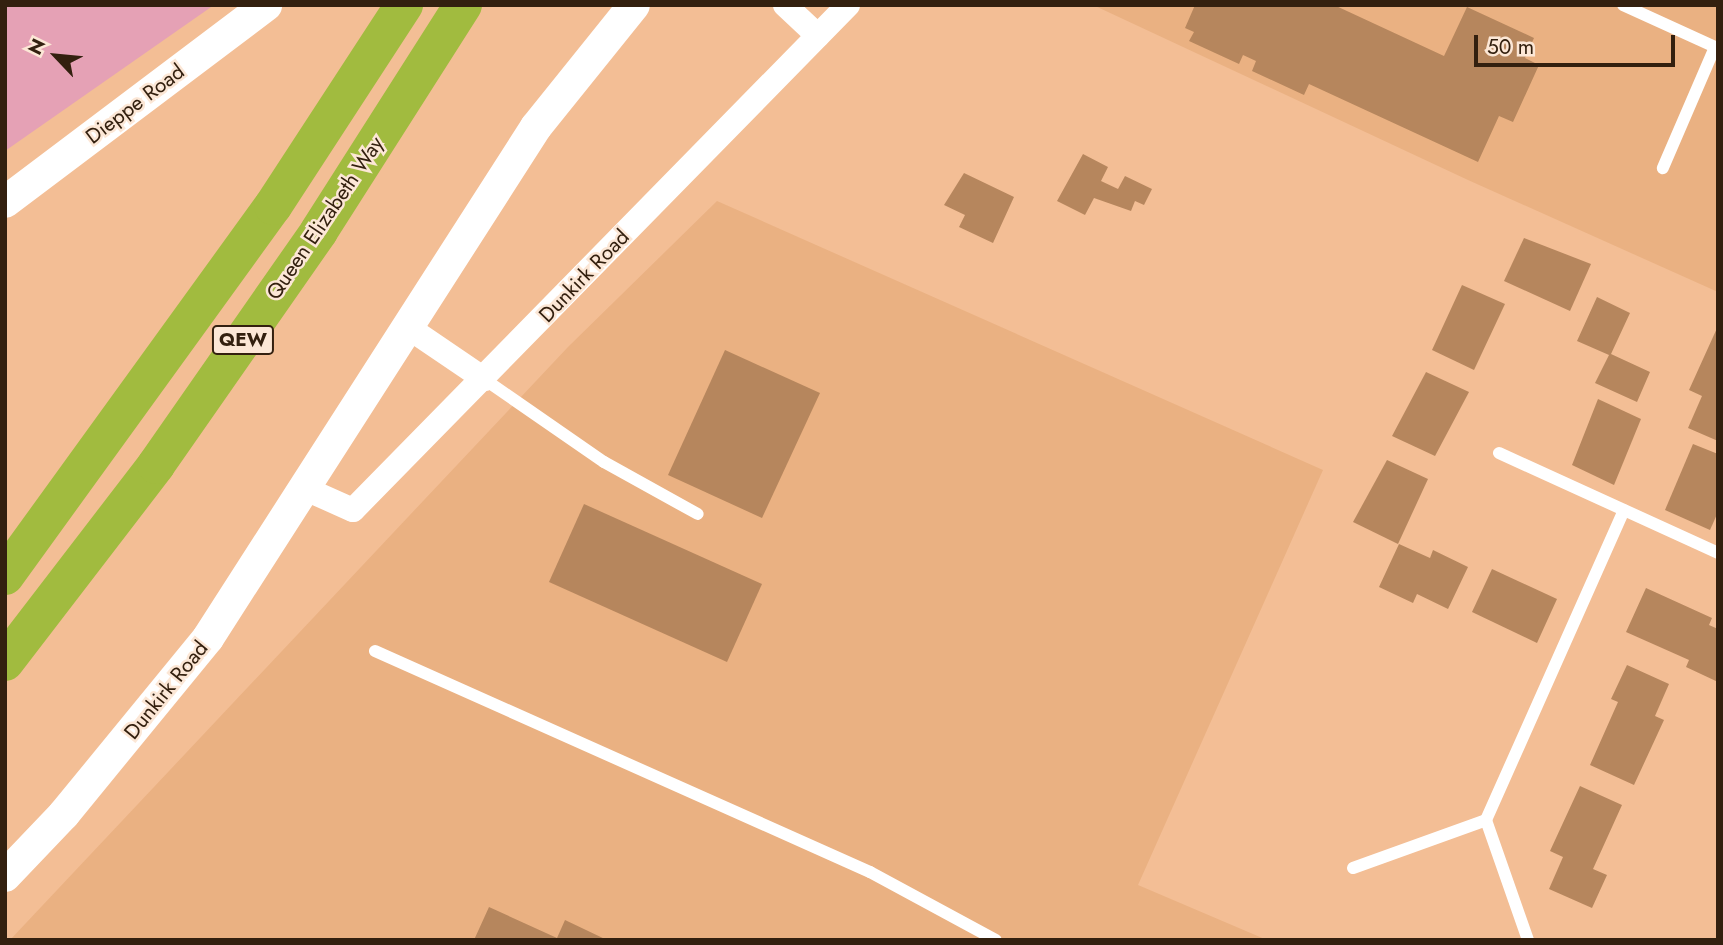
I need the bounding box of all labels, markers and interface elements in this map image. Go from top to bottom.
north arrow [21,21,91,91]
scale bar [1478,21,1679,65]
text: 50 m [1487,32,1534,62]
text: N [21,34,52,59]
street label: Dieppe Road [81,59,189,149]
street label: Queen Elizabeth Way [261,132,389,304]
street label: Dunkirk Road [534,224,634,328]
road number: QEW [212,324,274,356]
street label: Dunkirk Road [119,636,213,744]

